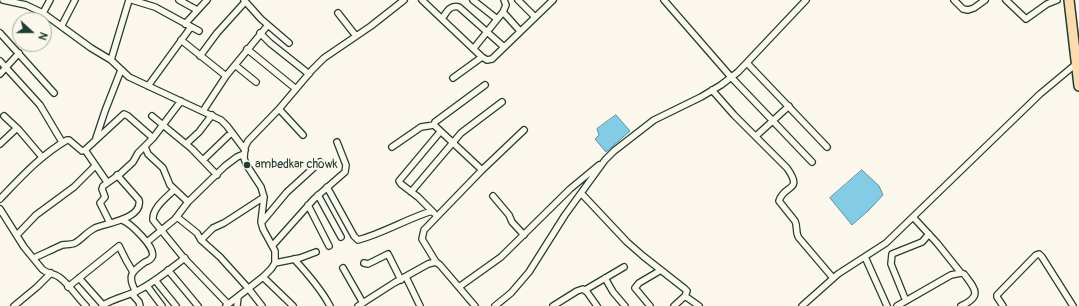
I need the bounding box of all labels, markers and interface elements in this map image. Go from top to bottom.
north arrow [12,12,52,52]
text: N [35,30,50,42]
place label: ambedkar chowk [255,158,338,172]
marker: ambedkar chowk [242,160,252,170]

